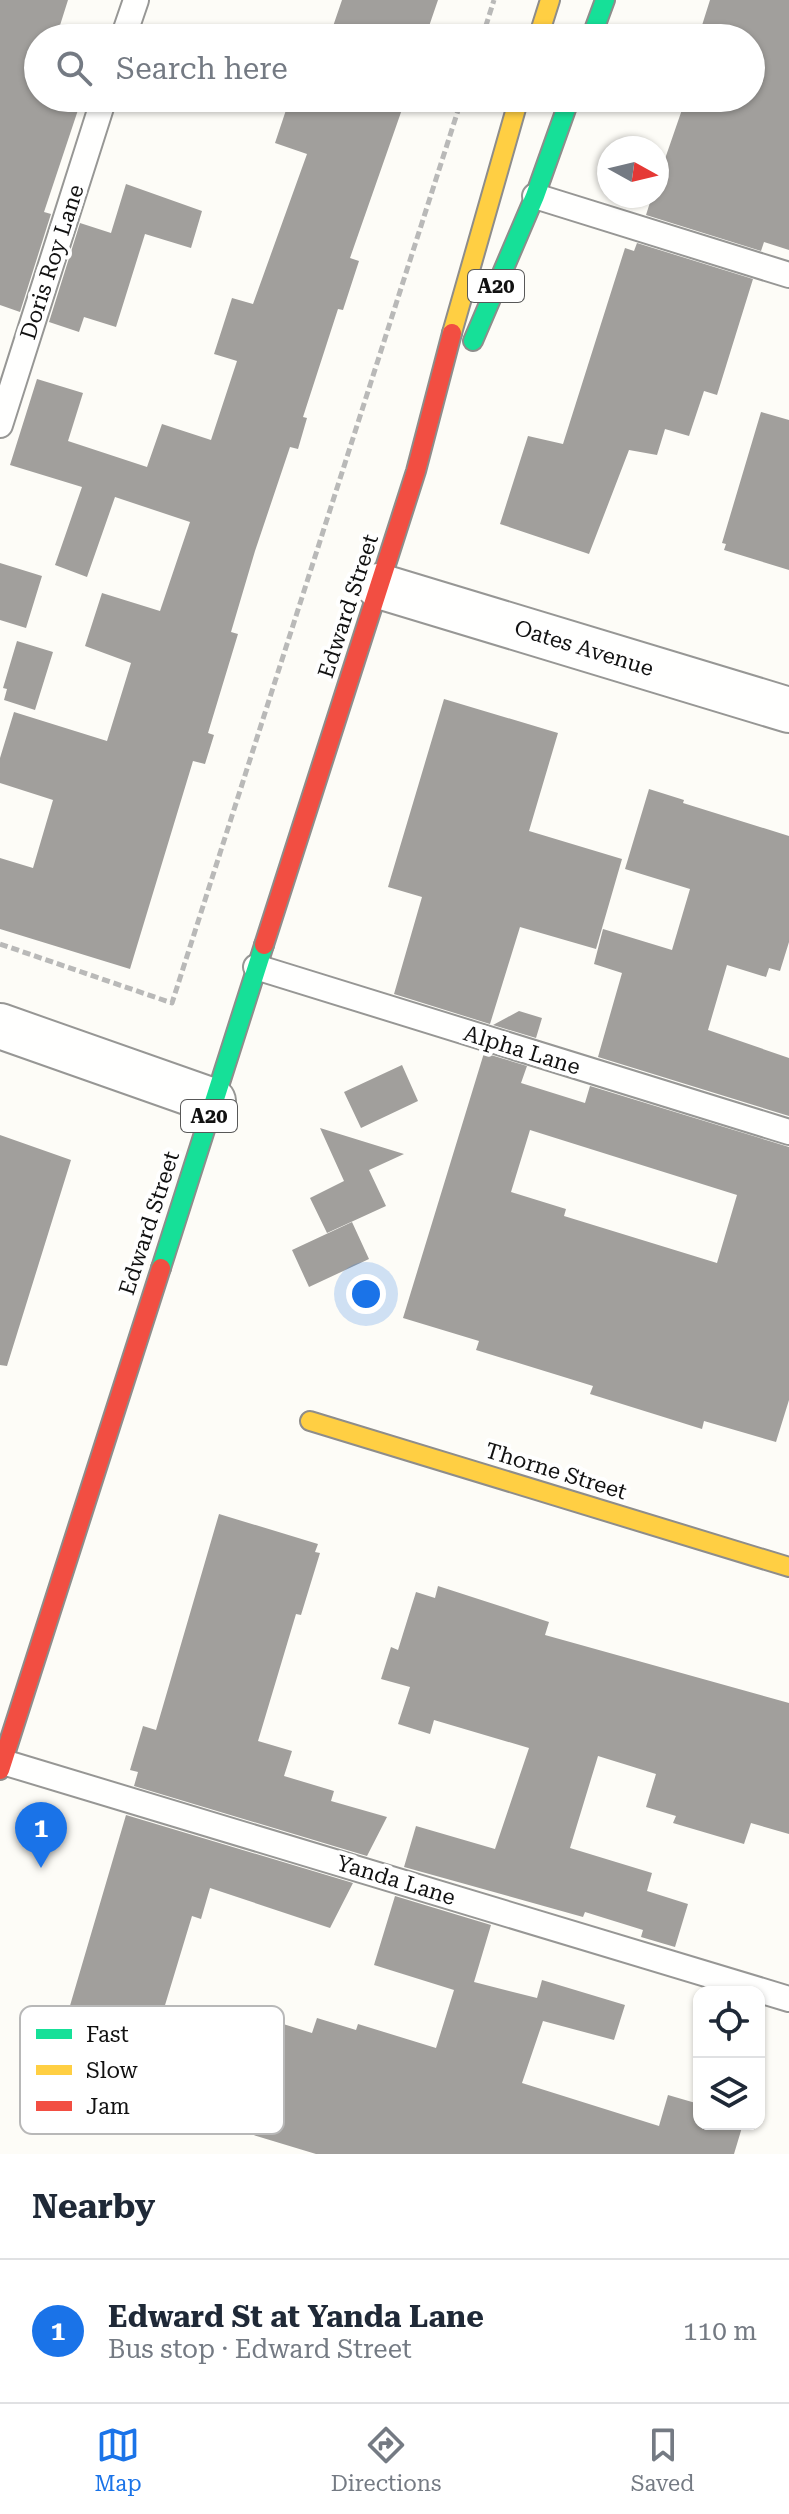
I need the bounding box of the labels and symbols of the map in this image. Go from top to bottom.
north arrow [597,136,669,208]
street label: Doris Roy Lane [15,181,89,343]
road number: A20 [468,270,524,302]
street label: Edward Street [313,531,383,681]
street label: Oates Avenue [511,615,657,681]
street label: Alpha Lane [461,1020,583,1080]
road number: A20 [181,1100,237,1132]
street label: Edward Street [114,1148,184,1298]
your location [346,1274,386,1314]
street label: Thorne Street [482,1438,630,1504]
pin: 1 [15,1802,67,1868]
street label: Yanda Lane [333,1850,459,1910]
legend [20,2006,284,2134]
text: Fast [86,2022,129,2047]
text: Slow [86,2058,139,2083]
text: Jam [86,2094,130,2119]

